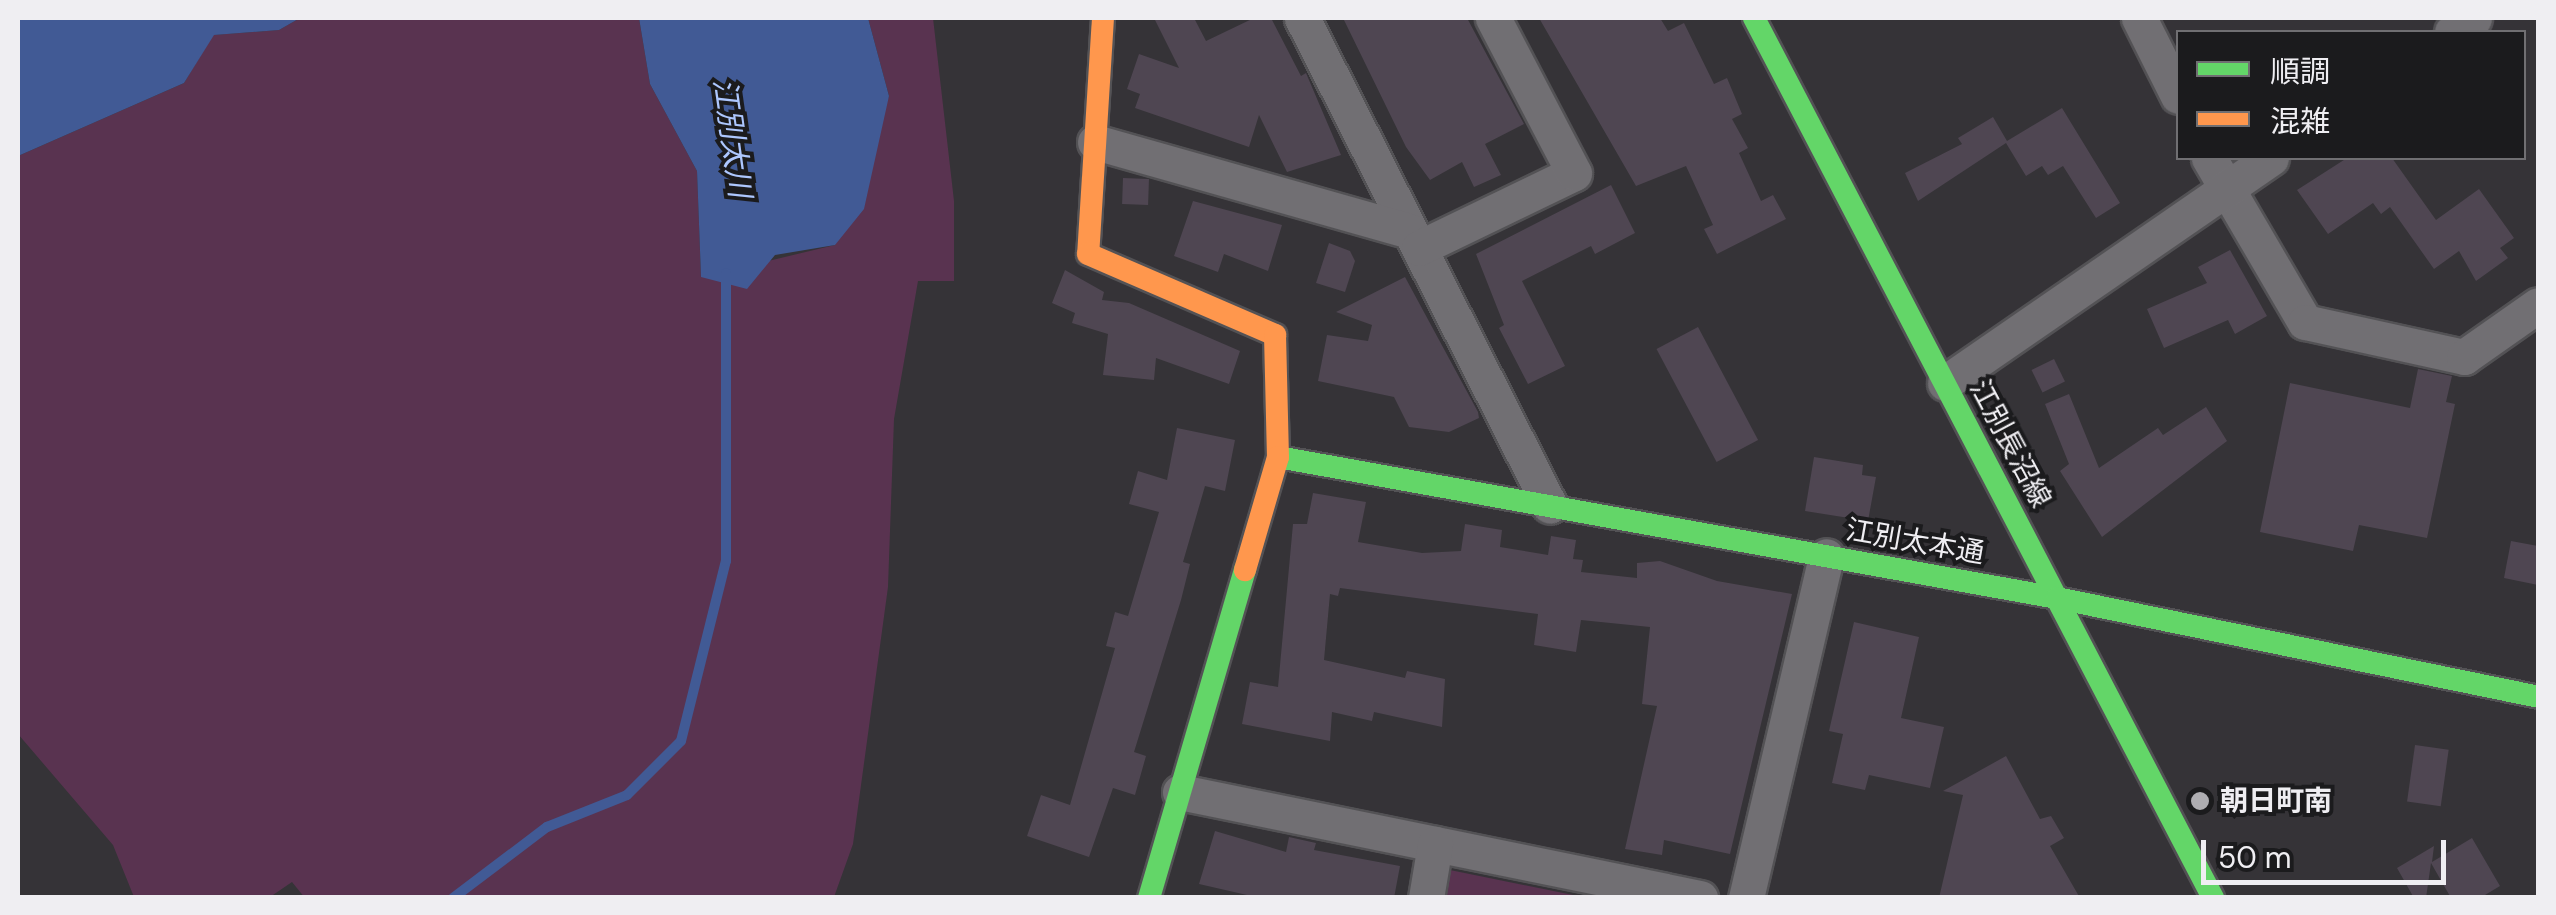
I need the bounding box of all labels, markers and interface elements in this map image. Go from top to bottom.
legend [2176,30,2526,160]
text: 順調 [2270,52,2330,91]
water label: 江別太川 [706,76,758,200]
text: 混雑 [2270,102,2330,141]
street label: 江別長沼線 [1962,374,2058,514]
street label: 江別太本通 [1843,513,1987,571]
place label: 朝日町南 [2220,784,2332,818]
marker: 朝日町南 [2189,790,2211,812]
scale bar [2206,820,2451,882]
text: 50 m [2218,838,2292,877]

